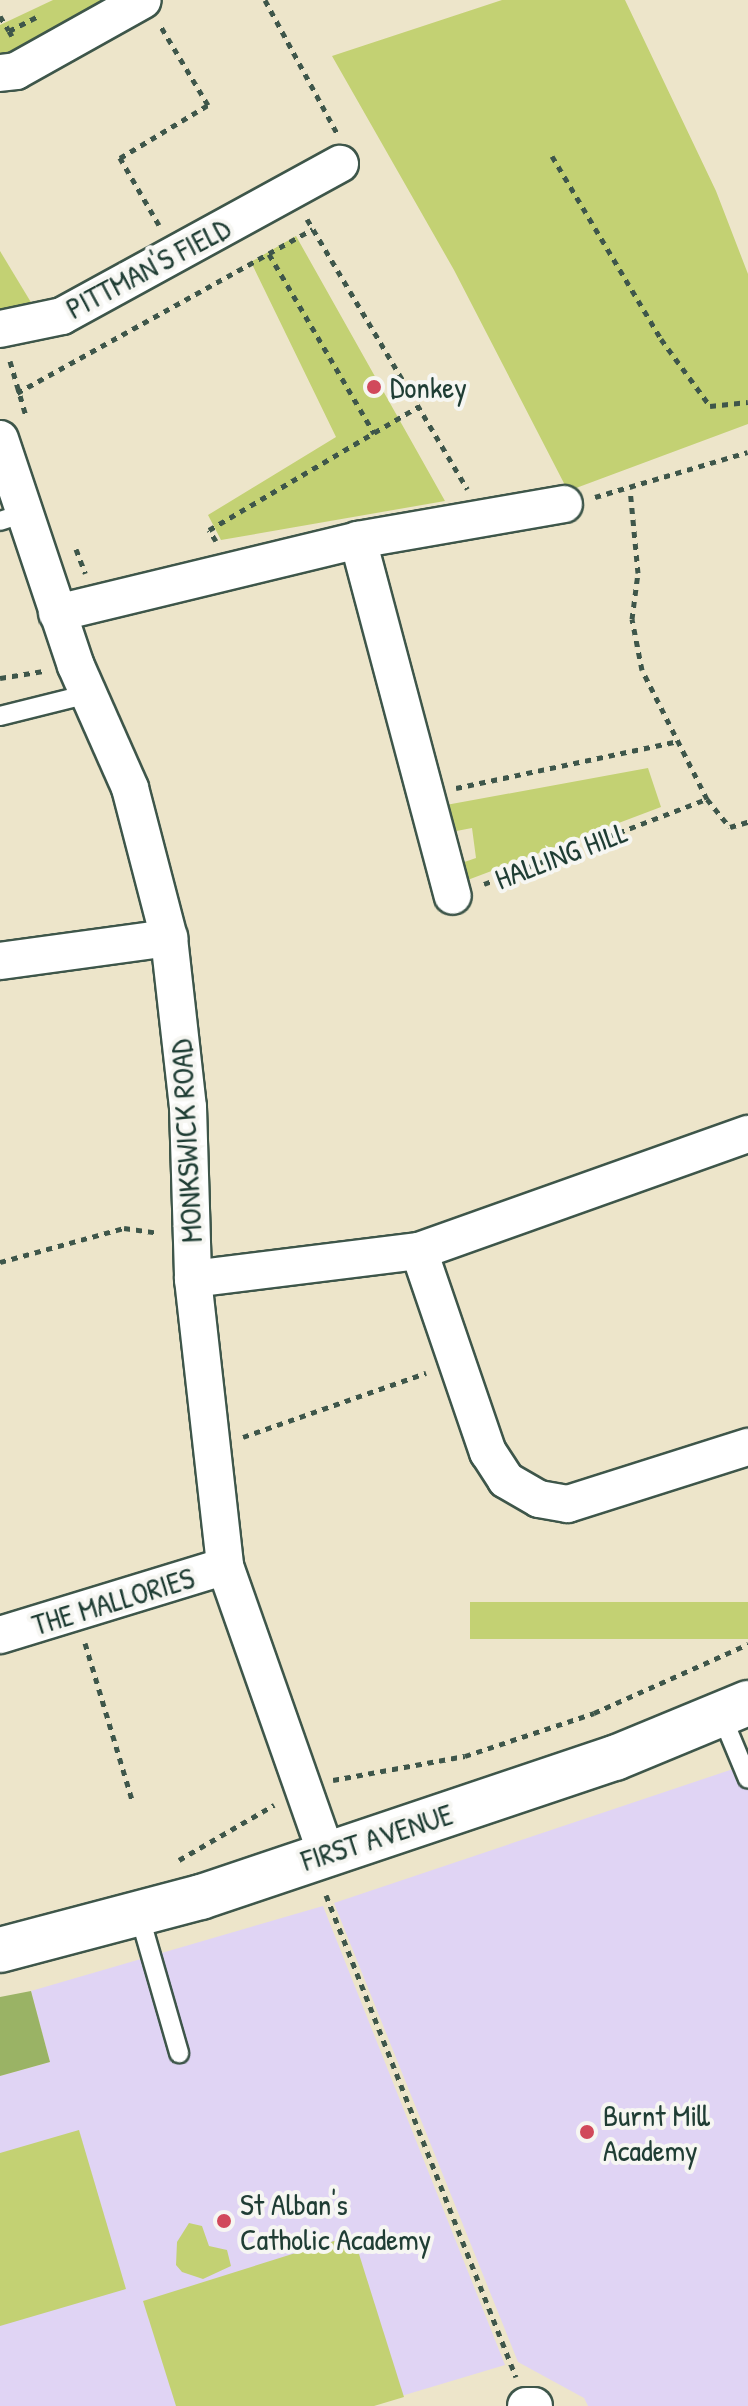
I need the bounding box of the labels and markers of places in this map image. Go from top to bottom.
place label: Donkey [390,369,467,405]
marker: Donkey [365,378,383,396]
place label: Burnt Mill Academy [603,2097,710,2168]
marker: Burnt Mill Academy [578,2123,596,2141]
place label: St Alban's Catholic Academy [240,2186,431,2256]
marker: St Alban's Catholic Academy [215,2212,233,2230]

